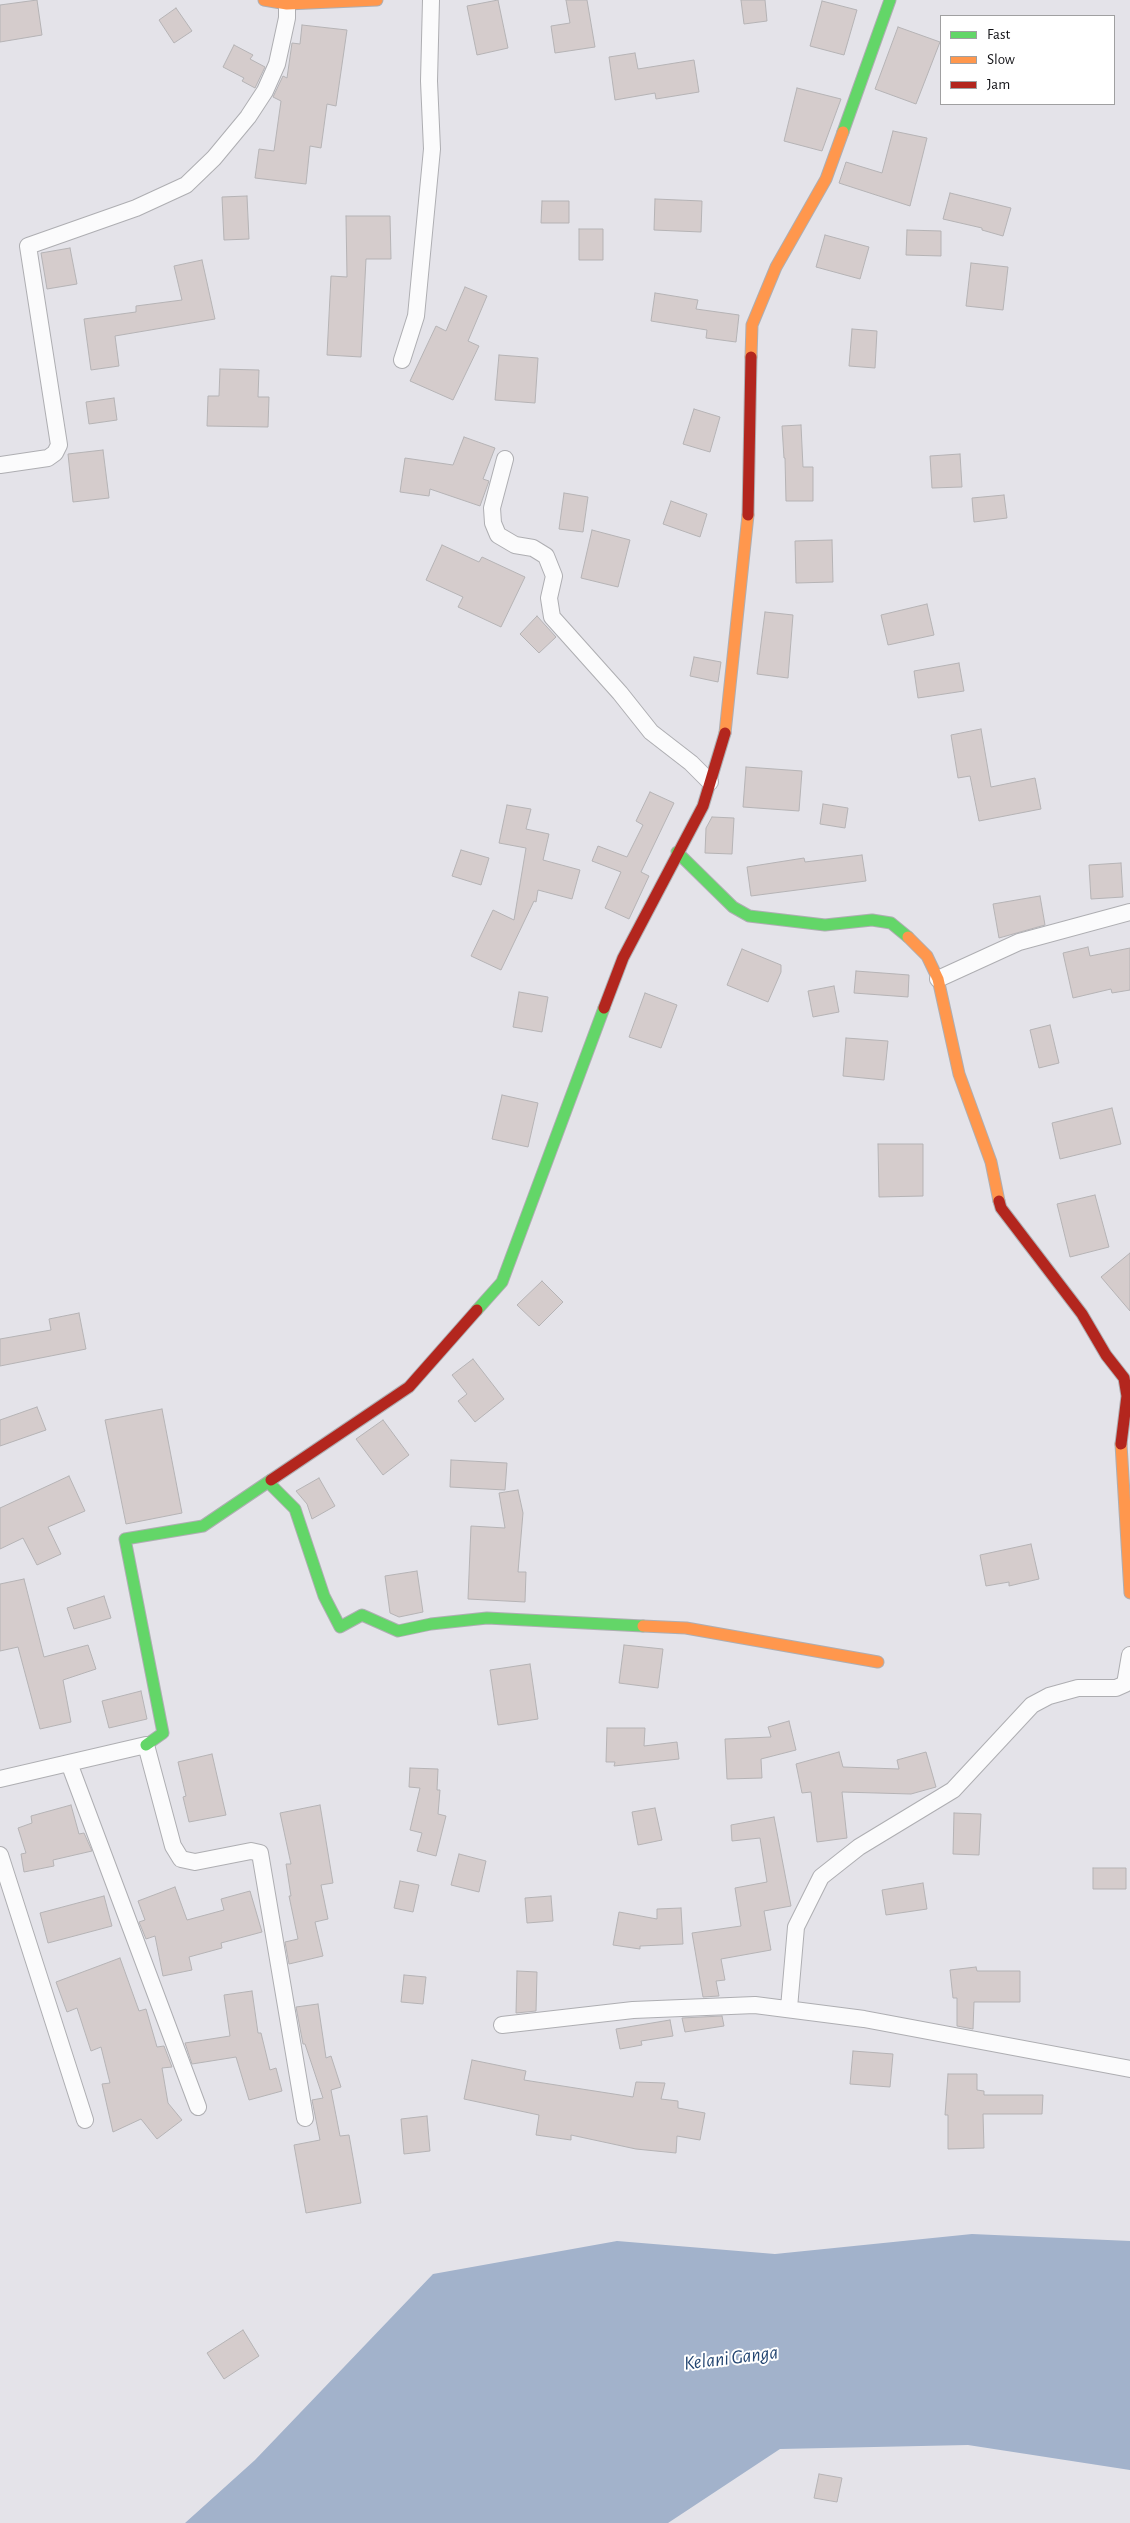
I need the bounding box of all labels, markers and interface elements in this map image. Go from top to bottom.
legend [940,15,1115,105]
text: Fast [987,27,1010,42]
text: Slow [987,52,1015,67]
text: Jam [987,77,1010,92]
water label: Kelani Ganga [683,2340,779,2376]

